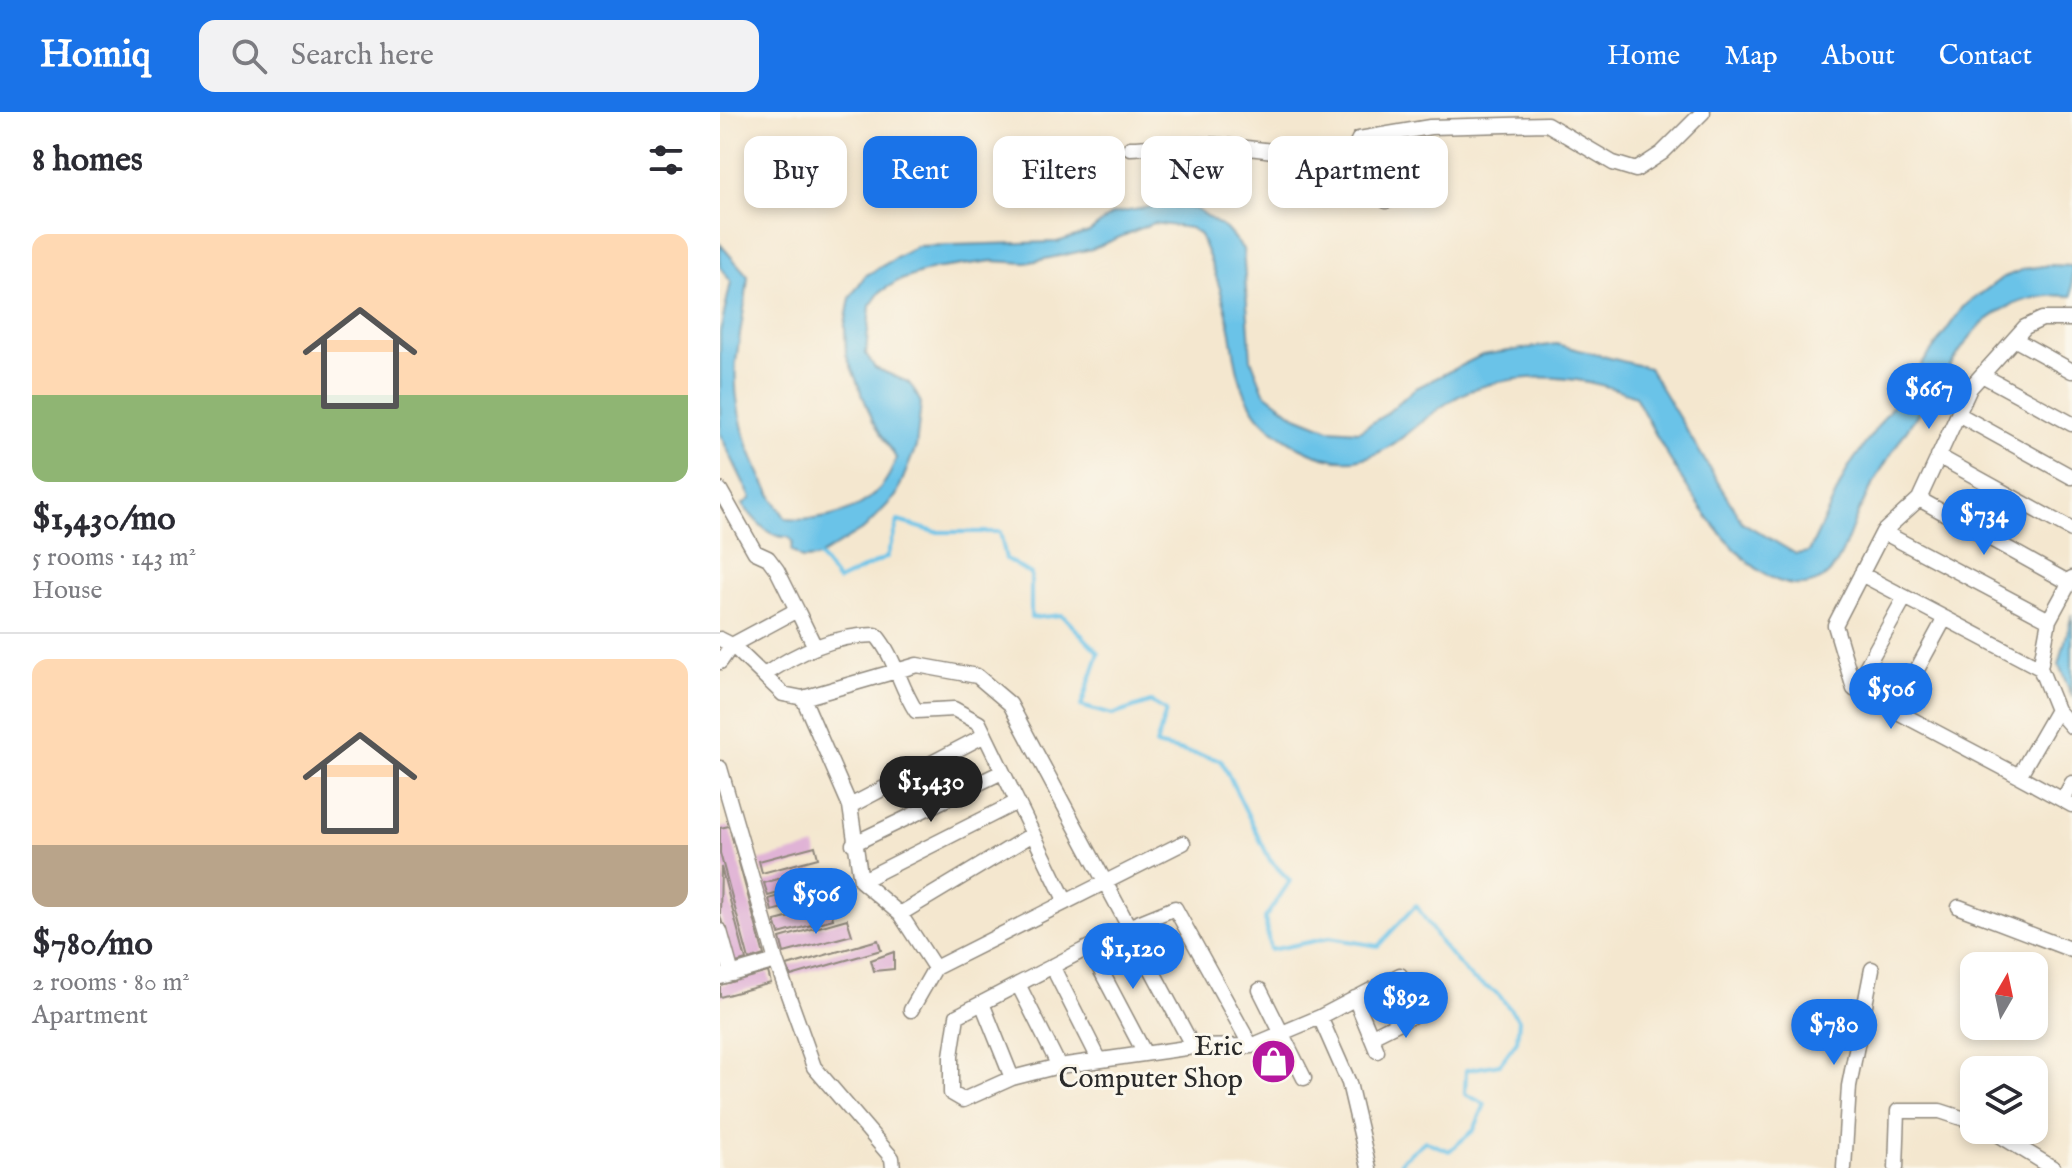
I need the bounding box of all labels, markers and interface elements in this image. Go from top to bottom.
search box [199,20,759,92]
text: Homiq [40,32,151,80]
icon: search [227,34,271,78]
text: Search here [291,37,434,75]
text: Home [1607,39,1680,74]
text: Map [1724,39,1778,74]
text: About [1822,39,1895,74]
text: Contact [1939,39,2032,74]
chip: Buy [744,136,847,208]
chip: Rent [863,136,977,208]
chip: Filters [993,136,1125,208]
chip: New [1141,136,1252,208]
chip: Apartment [1268,136,1448,208]
icon: filters [644,138,688,182]
text: 8 homes [32,139,143,182]
icon: home [288,286,432,430]
pin: $667 [1882,363,1976,431]
text: $667 [1905,372,1953,405]
pin: $734 [1937,489,2031,557]
text: $1,430/mo [32,498,175,541]
text: $734 [1959,498,2009,531]
text: 5 rooms · 143 m² [32,541,196,574]
text: House [32,574,102,607]
pin: $506 [1844,663,1938,731]
text: $506 [1867,672,1915,705]
icon: home [288,711,432,855]
pin: $1,430 [866,756,996,824]
text: $1,430 [898,765,964,798]
pin: $506 [769,868,863,936]
text: $506 [792,877,840,910]
text: $780/mo [32,923,153,966]
pin: $1,120 [1068,923,1198,991]
text: $1,120 [1100,932,1166,965]
north arrow [1960,952,2048,1040]
map controls [1960,952,2048,1144]
text: 2 rooms · 80 m² [32,966,190,999]
pin: $892 [1359,972,1453,1040]
text: $892 [1382,981,1430,1014]
text: Apartment [32,999,148,1032]
pin: $780 [1787,999,1881,1067]
text: $780 [1809,1008,1859,1041]
place label: Eric Computer Shop [1058,1030,1243,1097]
shop icon: Eric Computer Shop [1250,1037,1298,1085]
button: layers [1960,1056,2048,1144]

